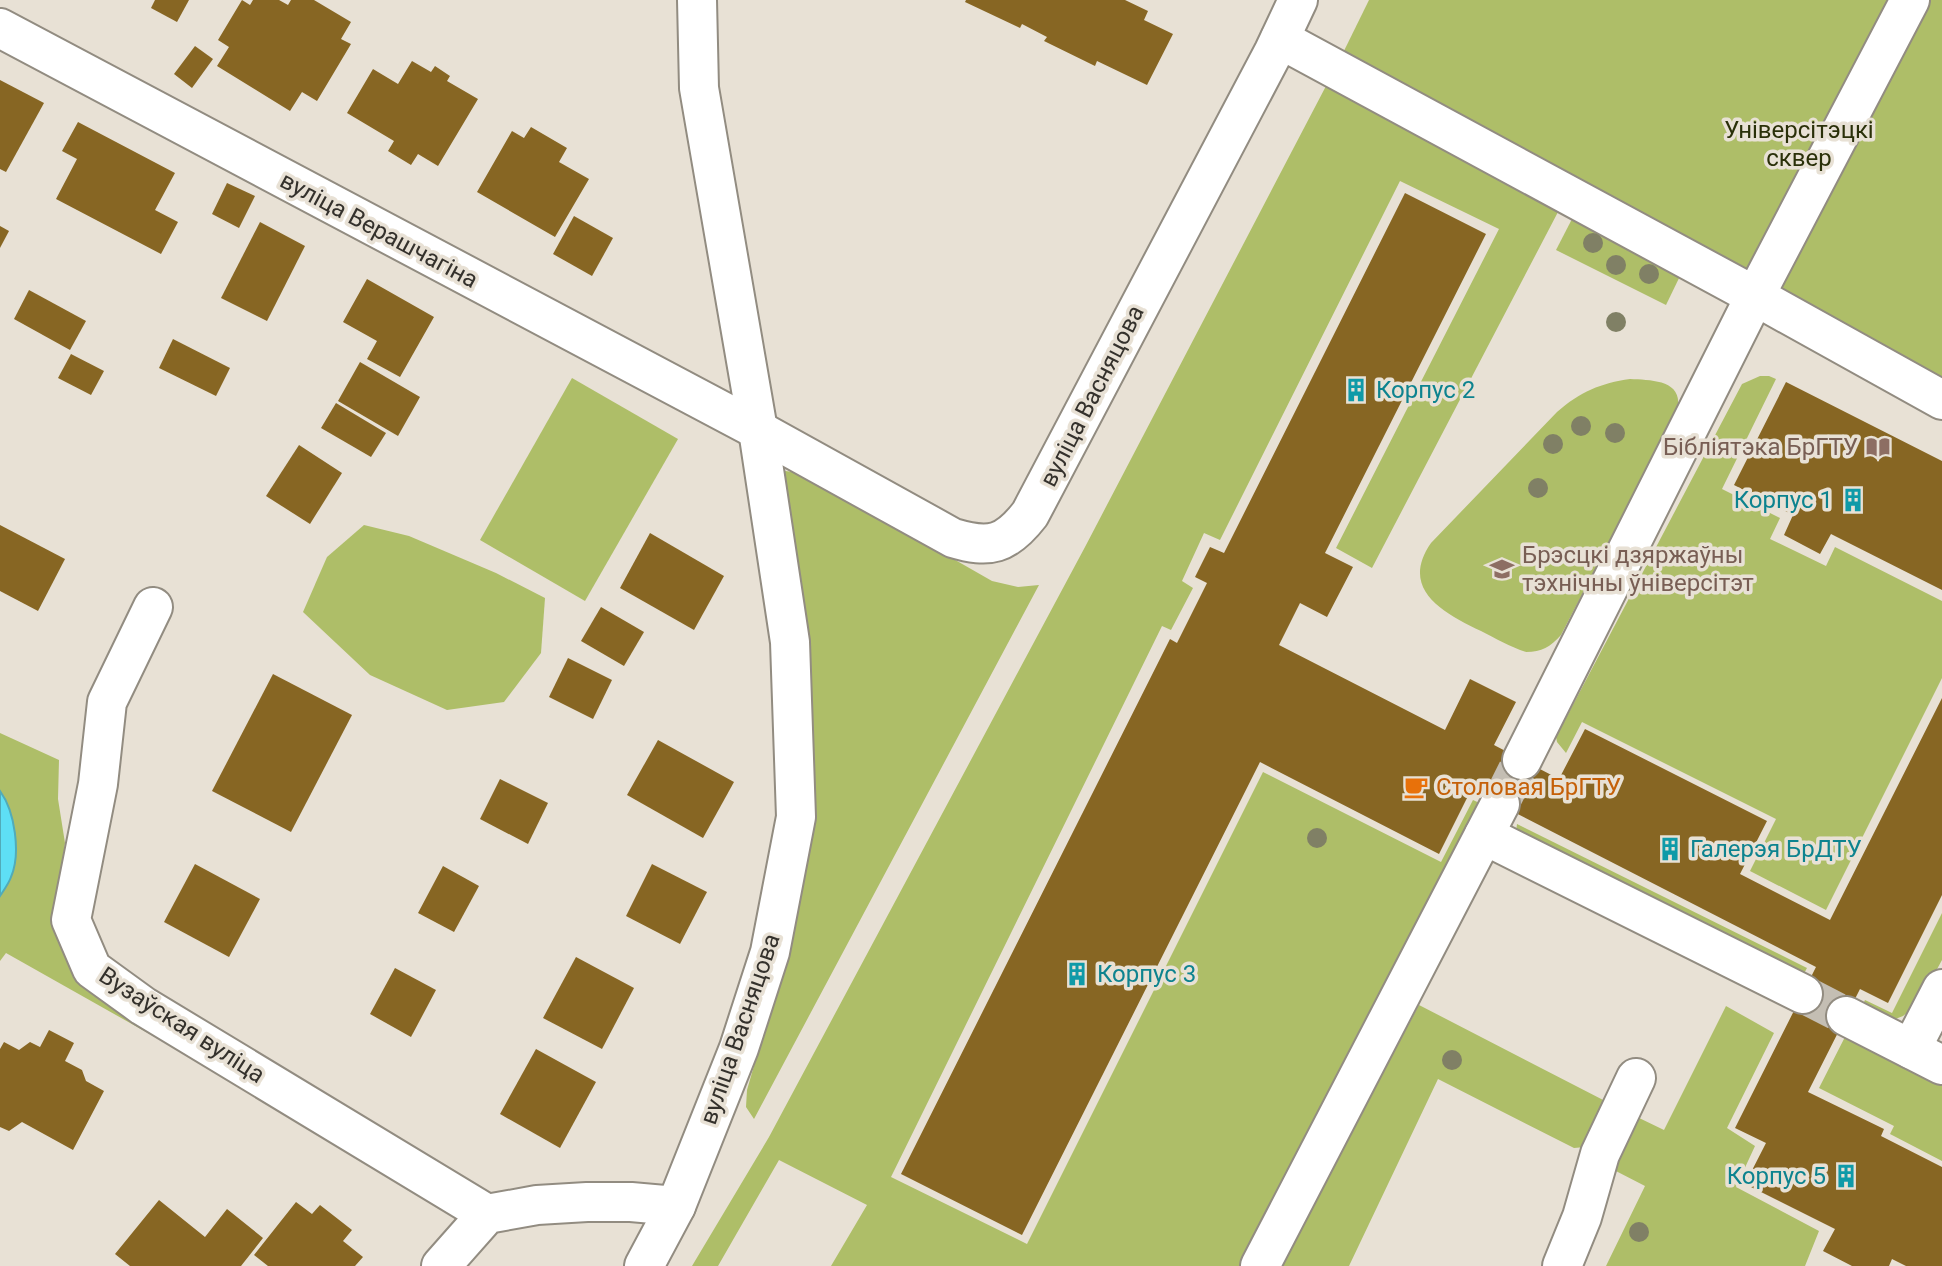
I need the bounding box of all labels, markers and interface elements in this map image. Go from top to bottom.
park label: Універсітэцкі сквер [1724,116,1874,172]
street label: вуліца Верашчагіна [275,166,483,294]
street label: вуліца Васняцова [1034,301,1150,491]
building icon: Корпус 2 [1342,376,1370,404]
place label: Корпус 2 [1376,376,1475,404]
place label: Бібліятэка БрГТУ [1663,433,1858,461]
library icon: Бібліятэка БрГТУ [1864,433,1892,461]
place label: Корпус 1 [1734,486,1833,514]
building icon: Корпус 1 [1839,486,1867,514]
place label: Брэсцкі дзяржаўны тэхнічны ўніверсітэт [1522,541,1754,597]
school or university icon: Брэсцкі дзяржаўны тэхнічны ўніверсітэт [1488,555,1516,583]
cafe icon: Столовая БрГТУ [1402,773,1430,801]
place label: Столовая БрГТУ [1436,773,1621,801]
building icon: Галерэя БрДТУ [1656,835,1684,863]
place label: Галерэя БрДТУ [1690,835,1862,863]
street label: вуліца Васняцова [694,930,786,1128]
building icon: Корпус 3 [1063,960,1091,988]
place label: Корпус 3 [1097,960,1196,988]
street label: Вузаўская вуліца [94,961,270,1089]
place label: Корпус 5 [1727,1162,1826,1190]
building icon: Корпус 5 [1832,1162,1860,1190]

